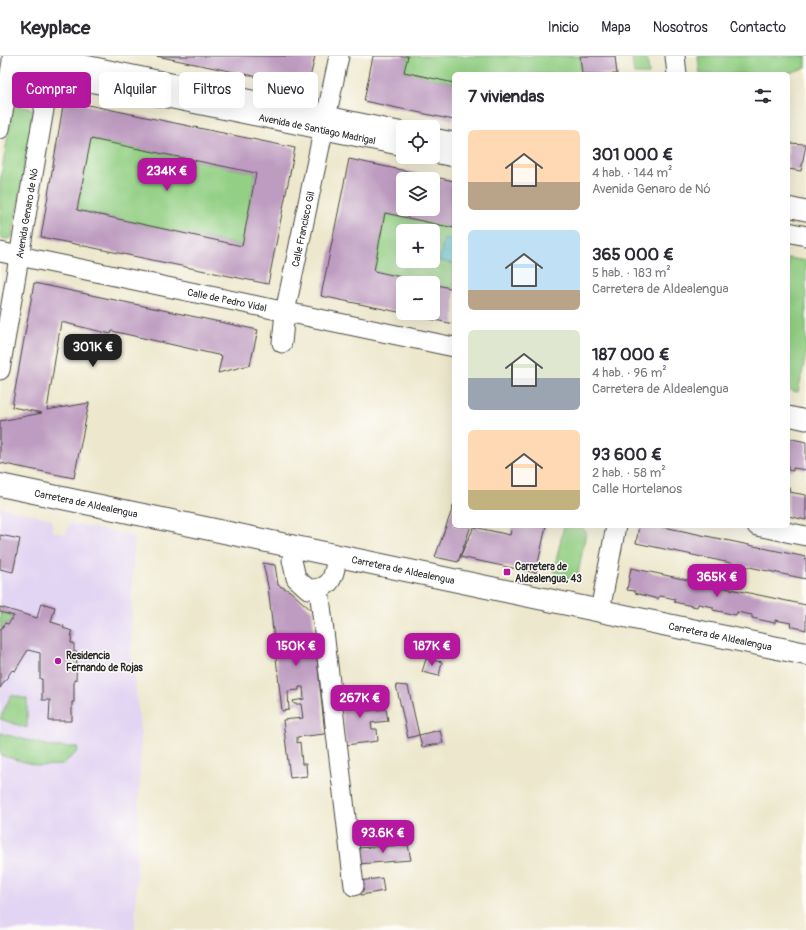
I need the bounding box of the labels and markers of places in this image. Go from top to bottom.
pin: 234K € [134,158,200,192]
pin: 301K € [60,334,126,368]
place label: Carretera de Aldealengua, 43 [515,561,582,585]
pin: 365K € [684,564,750,598]
marker: Carretera de Aldealengua, 43 [502,567,512,577]
pin: 150K € [263,633,329,667]
pin: 187K € [399,633,465,667]
place label: Residencia Fernando de Rojas [66,650,143,674]
marker: Residencia Fernando de Rojas [53,656,63,666]
pin: 267K € [327,685,393,719]
pin: 93.6K € [346,820,420,854]

